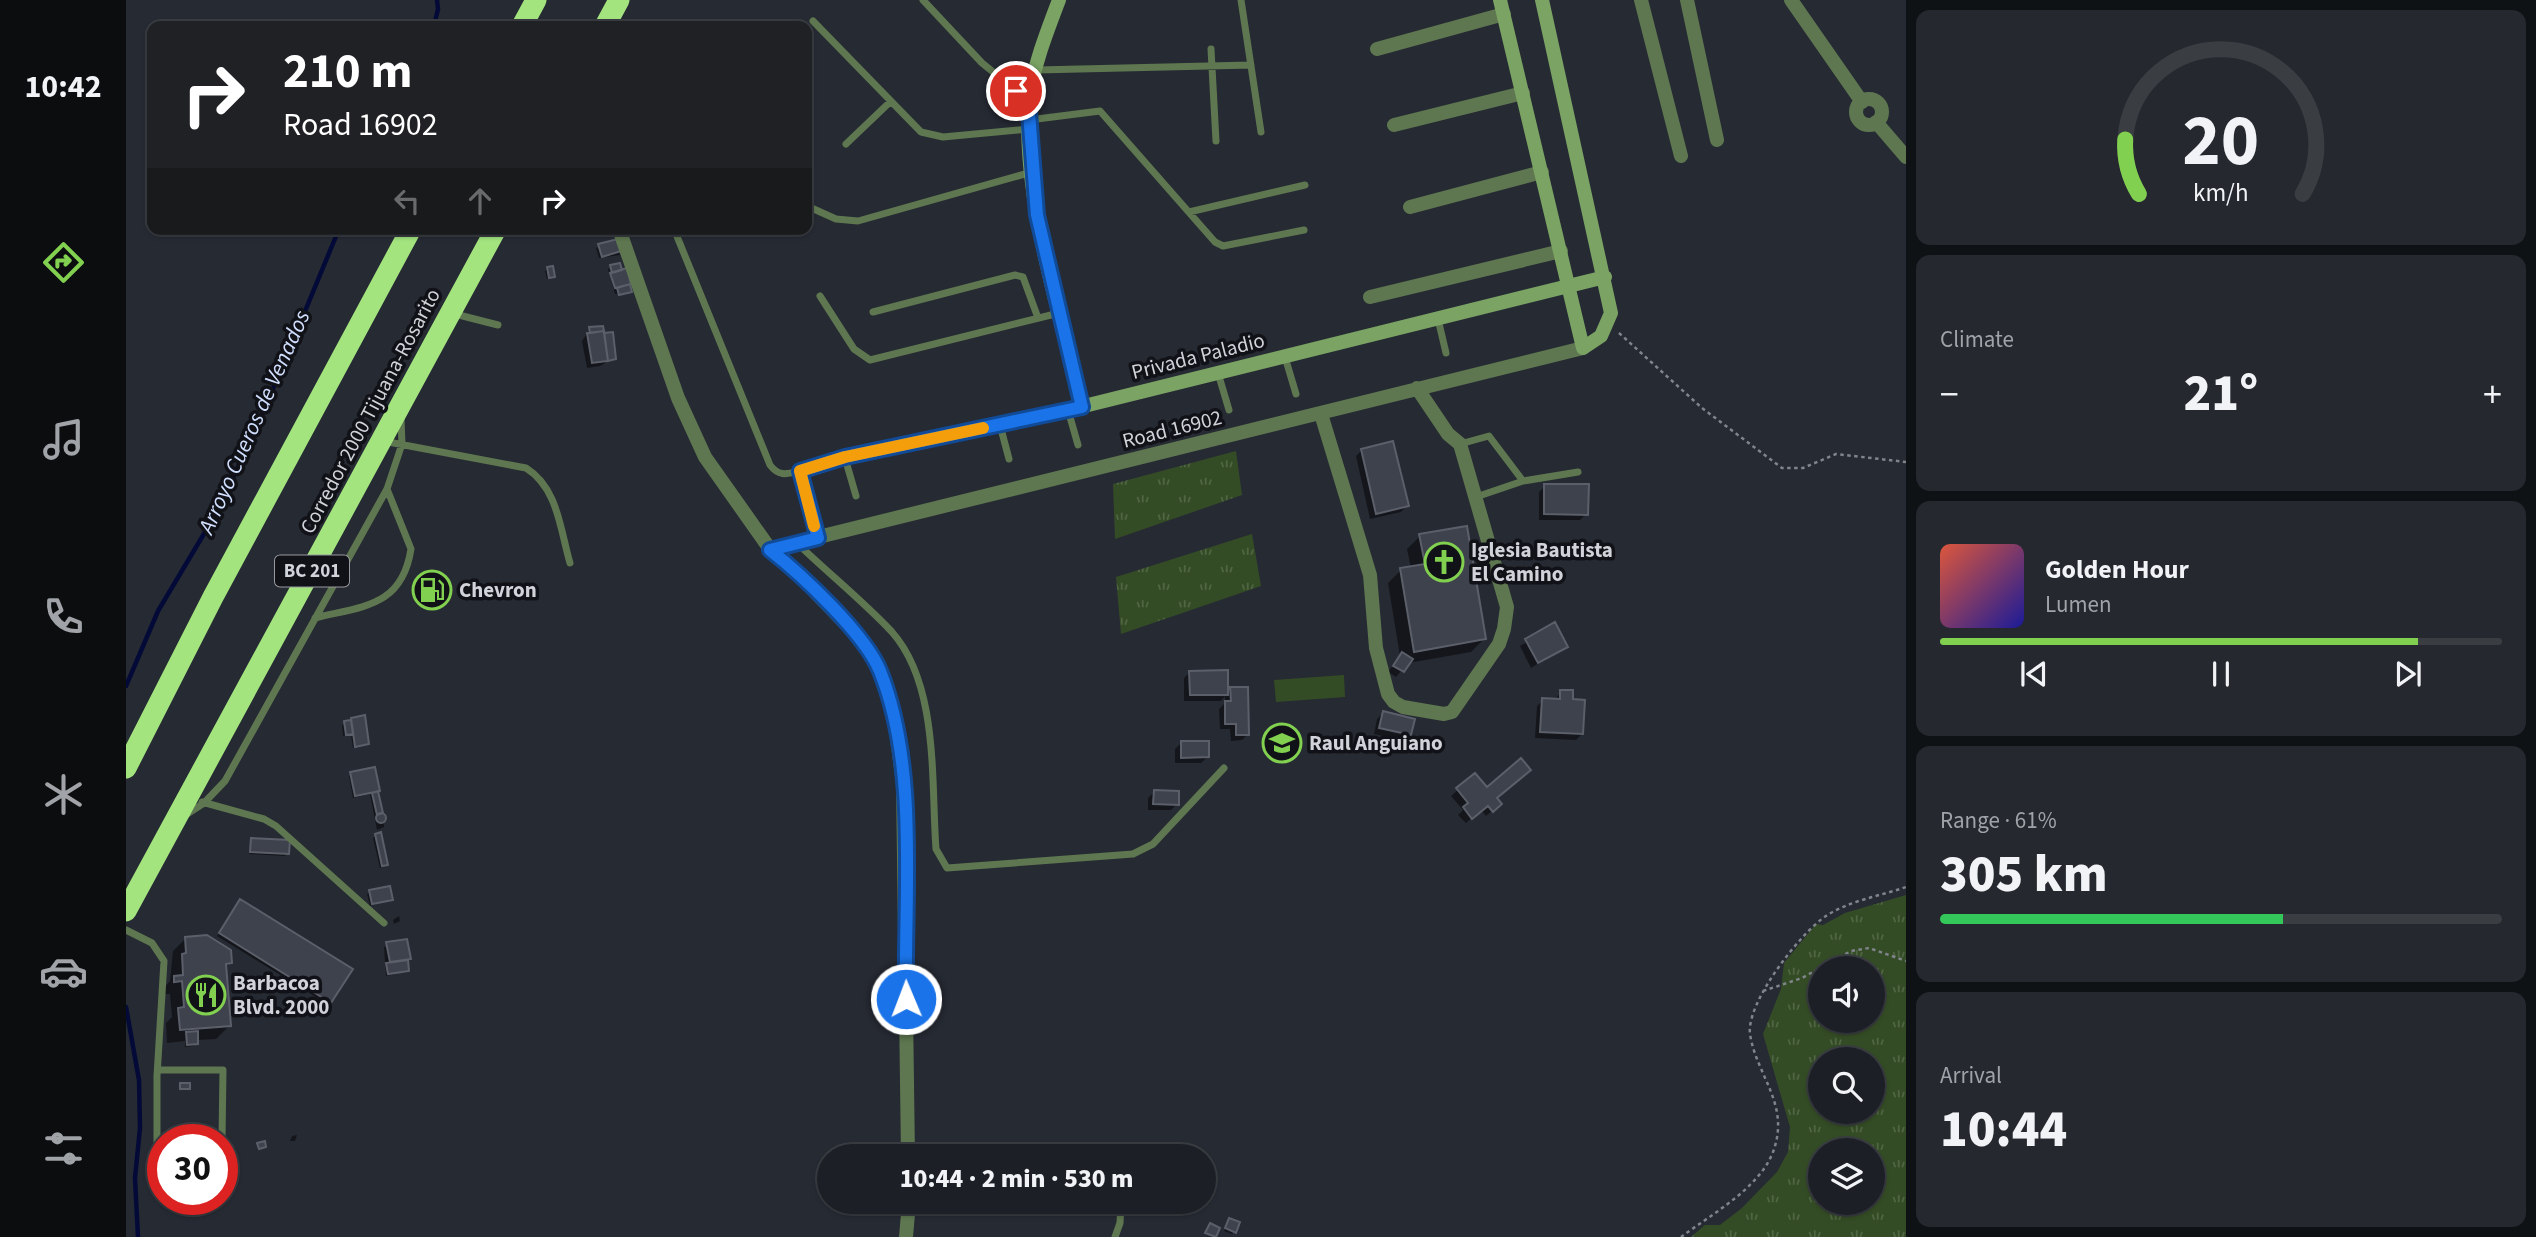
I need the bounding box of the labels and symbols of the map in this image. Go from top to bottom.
pin [986,61,1046,121]
street label: Corredor 2000 Tijuana-Rosarito [292,283,448,539]
water label: Arroyo Cueros de Venados [189,305,318,541]
street label: Privada Paladio [1128,325,1268,387]
street label: Road 16902 [1119,402,1225,456]
place label: Iglesia Bautista El Camino [1471,535,1613,589]
church icon: Iglesia Bautista El Camino [1423,541,1465,583]
road number: BC 201 [275,556,349,586]
fuel station icon: Chevron [411,569,453,611]
place label: Chevron [459,575,537,605]
school or university icon: Raul Anguiano [1261,722,1303,764]
place label: Raul Anguiano [1309,728,1443,758]
position arrow [869,962,943,1036]
place label: Barbacoa Blvd. 2000 [233,968,329,1022]
restaurant icon: Barbacoa Blvd. 2000 [185,974,227,1016]
speed limit sign: 30 [147,1124,238,1215]

